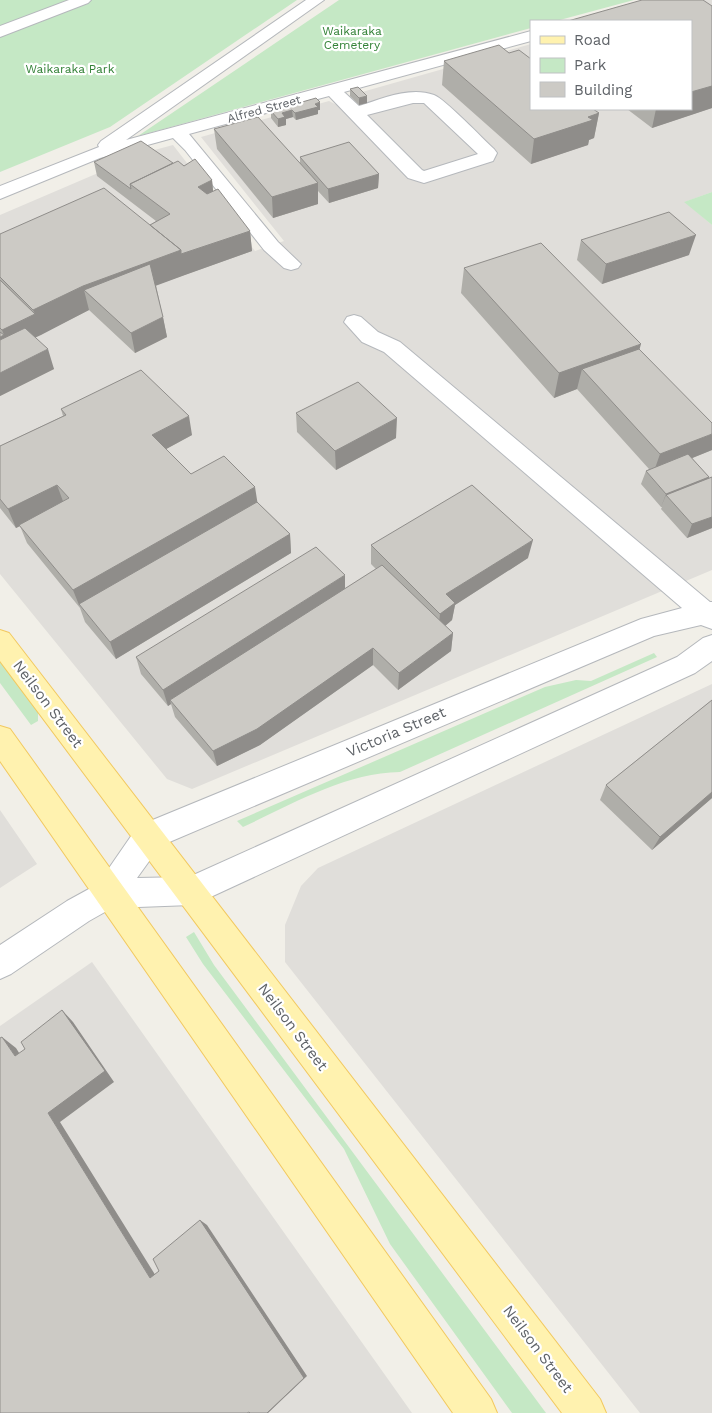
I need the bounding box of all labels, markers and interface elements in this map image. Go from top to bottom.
legend [530,20,692,110]
park label: Waikaraka Cemetery [322,24,382,52]
text: Road [574,31,611,49]
text: Park [574,56,607,74]
park label: Waikaraka Park [25,62,115,76]
text: Building [574,81,632,99]
street label: Alfred Street [226,92,302,126]
street label: Neilson Street [9,657,87,752]
street label: Victoria Street [344,703,449,761]
street label: Neilson Street [254,980,332,1075]
street label: Neilson Street [499,1302,577,1397]

